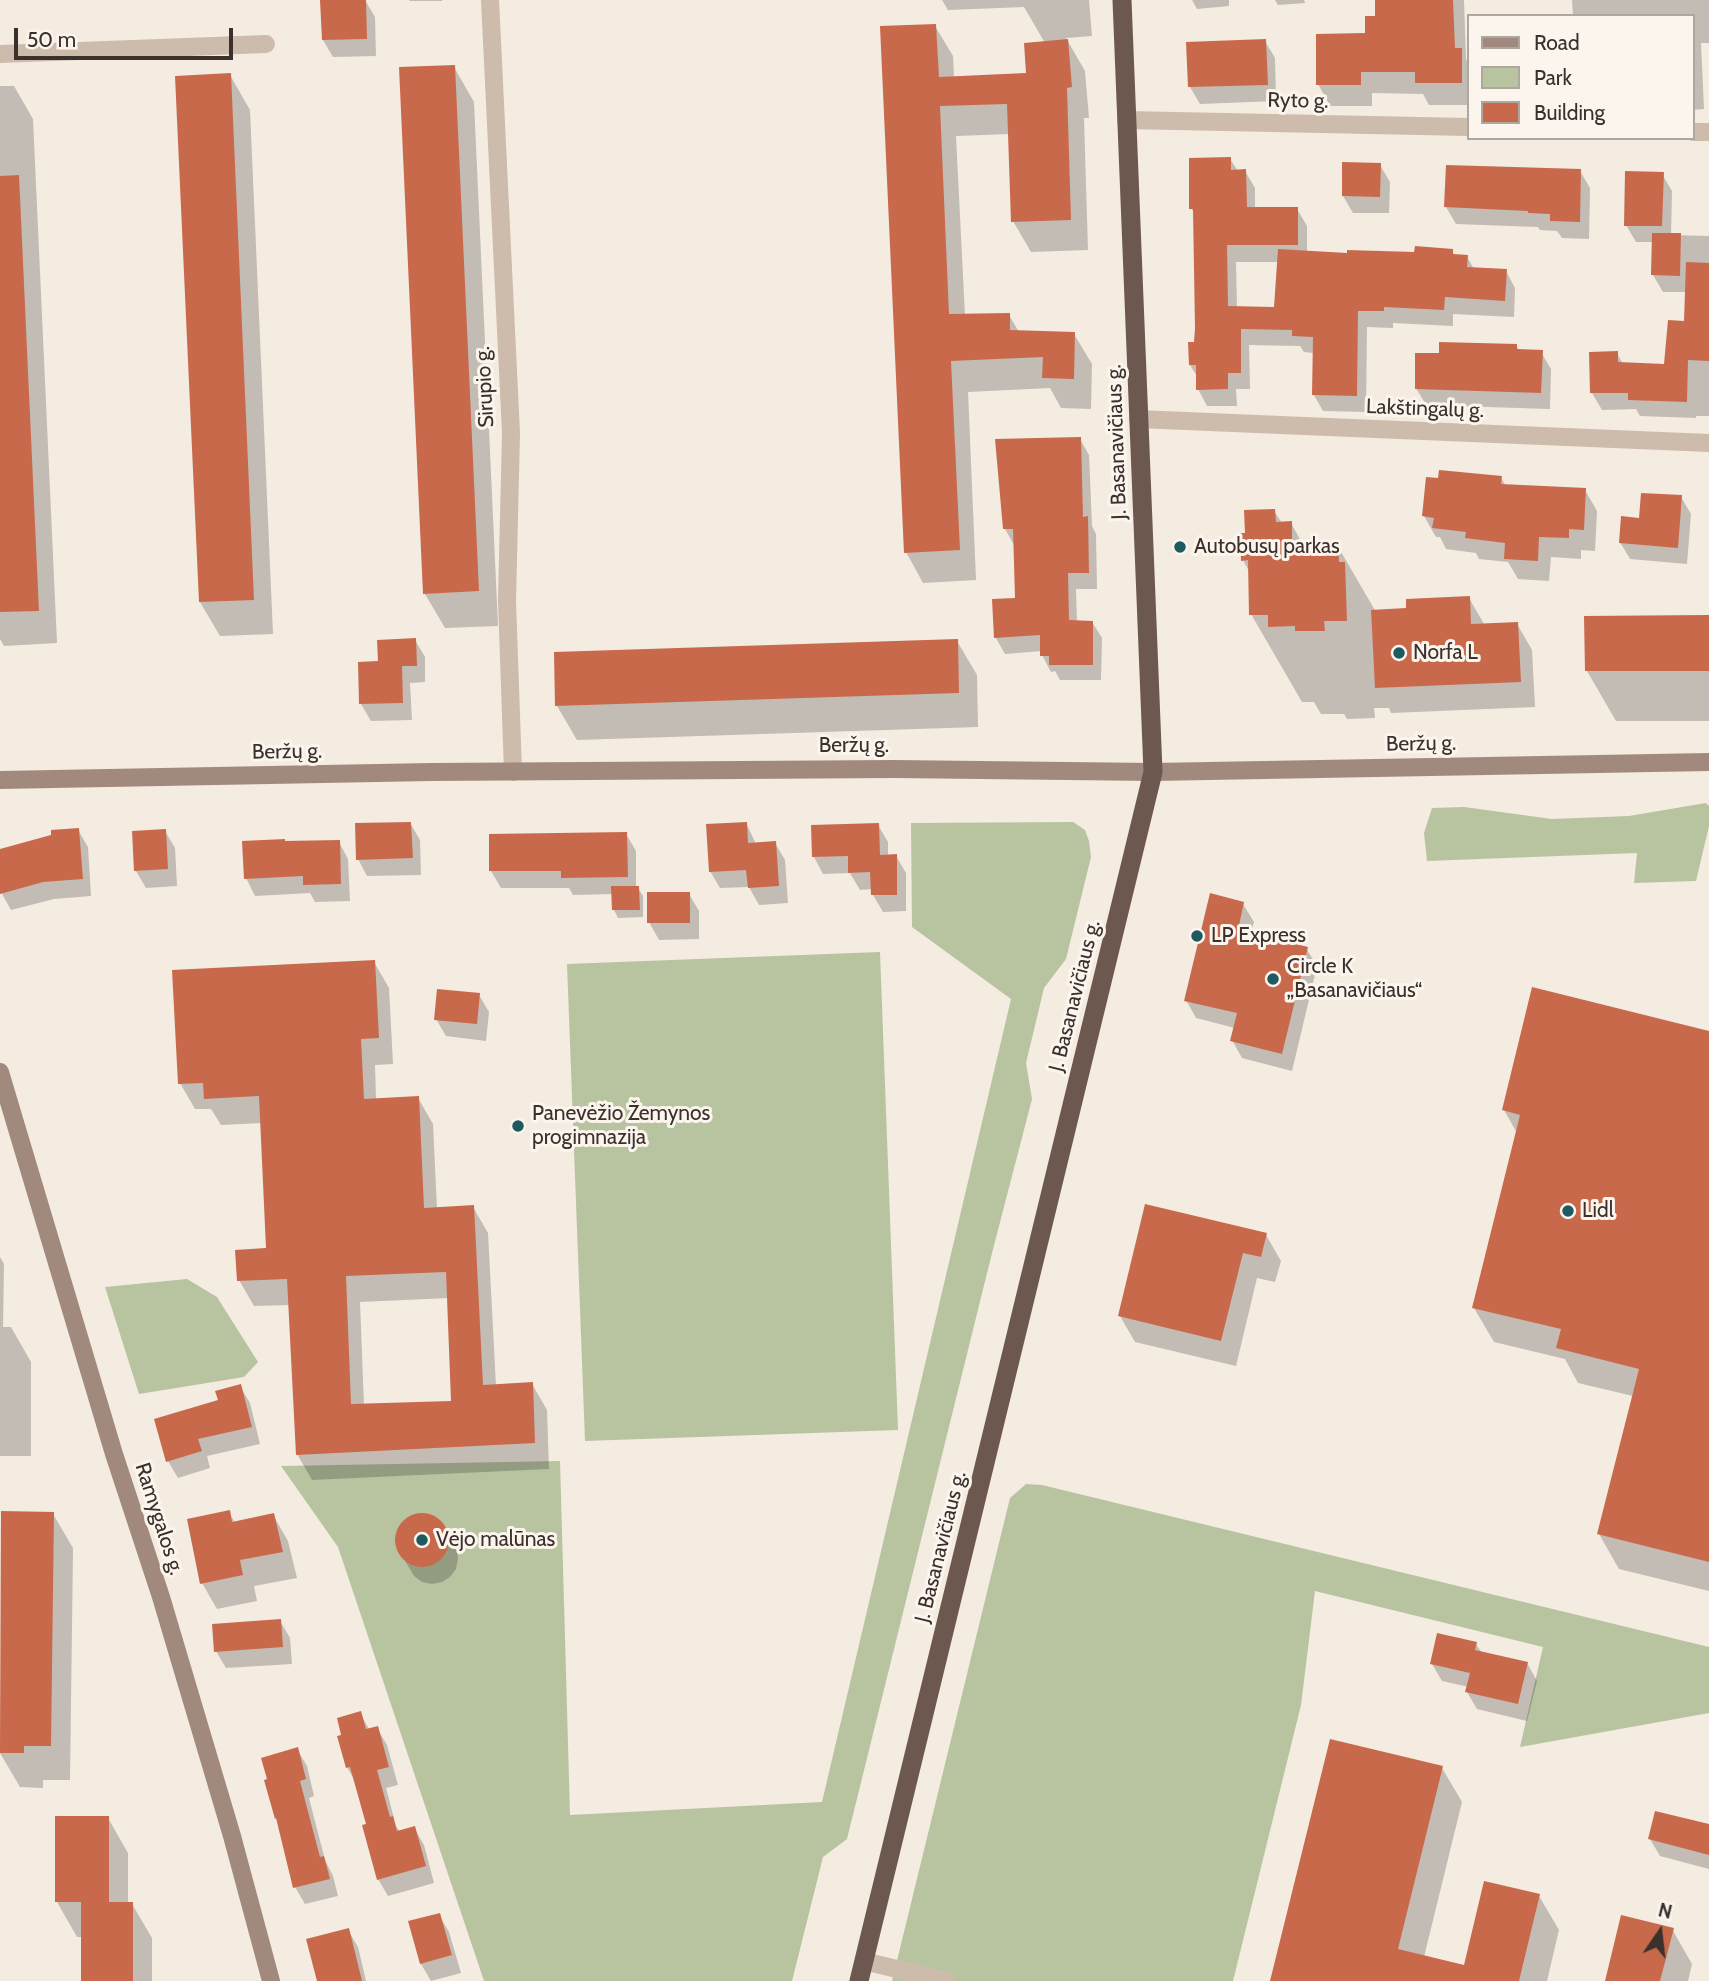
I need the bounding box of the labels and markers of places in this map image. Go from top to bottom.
place label: Autobusų parkas [1194,534,1340,560]
marker: Autobusų parkas [1172,539,1188,555]
place label: Norfa L [1413,640,1478,666]
marker: Norfa L [1391,645,1407,661]
place label: LP Express [1211,923,1306,949]
marker: LP Express [1189,928,1205,944]
place label: Circle K „Basanavičiaus“ [1287,954,1422,1004]
marker: Circle K „Basanavičiaus“ [1265,971,1281,987]
place label: Panevėžio Žemynos progimnazija [532,1101,710,1151]
marker: Panevėžio Žemynos progimnazija [510,1118,526,1134]
place label: Lidl [1582,1198,1614,1224]
marker: Lidl [1560,1203,1576,1219]
place label: Vėjo malūnas [436,1527,555,1553]
marker: Vėjo malūnas [414,1532,430,1548]

